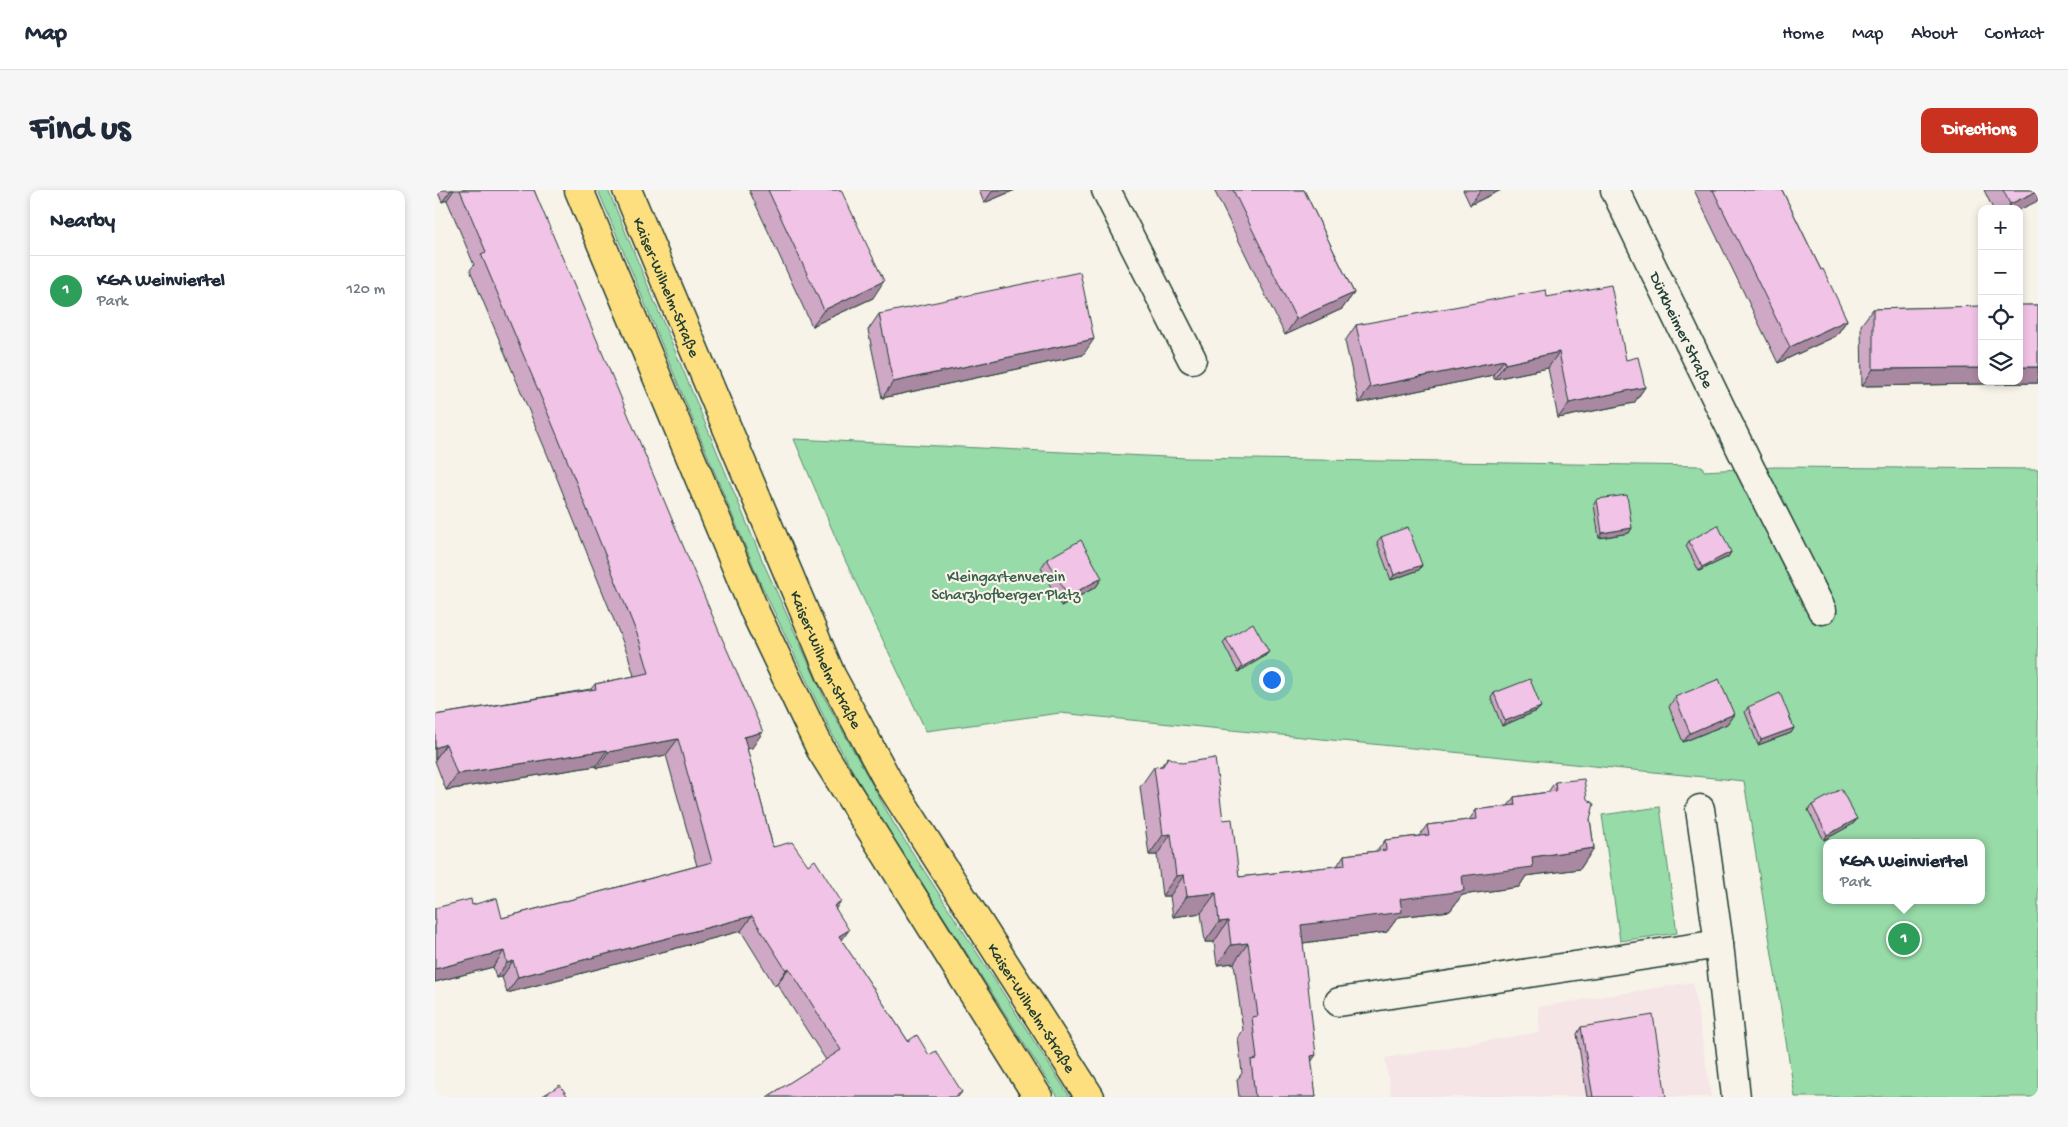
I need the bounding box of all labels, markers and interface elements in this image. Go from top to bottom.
text: Map [25,20,67,49]
text: Home [1782,24,1824,45]
text: Map [1852,24,1883,45]
text: About [1911,24,1957,45]
text: Contact [1985,24,2043,45]
button: Directions [1921,108,2038,153]
text: Find us [30,110,130,151]
map controls [1978,205,2023,385]
button: + [1978,205,2023,250]
text: Nearby [50,210,115,235]
street label: Kaiser-Wilhelm-Straße [627,215,703,362]
button: − [1978,250,2023,295]
street label: Dürkheimer Straße [1643,269,1716,393]
text: KGA Weinviertel [97,270,225,293]
text: 1 [63,281,69,300]
text: 120 m [346,281,385,300]
text: Park [97,293,128,312]
button: locate [1978,295,2023,340]
button: layers [1978,340,2023,385]
park label: Kleingartenverein Scharzhofberger Platz [932,569,1081,606]
street label: Kaiser-Wilhelm-Straße [784,589,864,734]
your location [1259,667,1285,693]
popup [1823,839,1985,904]
text: KGA Weinviertel [1840,851,1968,874]
text: Park [1840,874,1870,893]
pin: 1 [1888,920,1920,958]
street label: Kaiser-Wilhelm-Straße [981,941,1078,1078]

